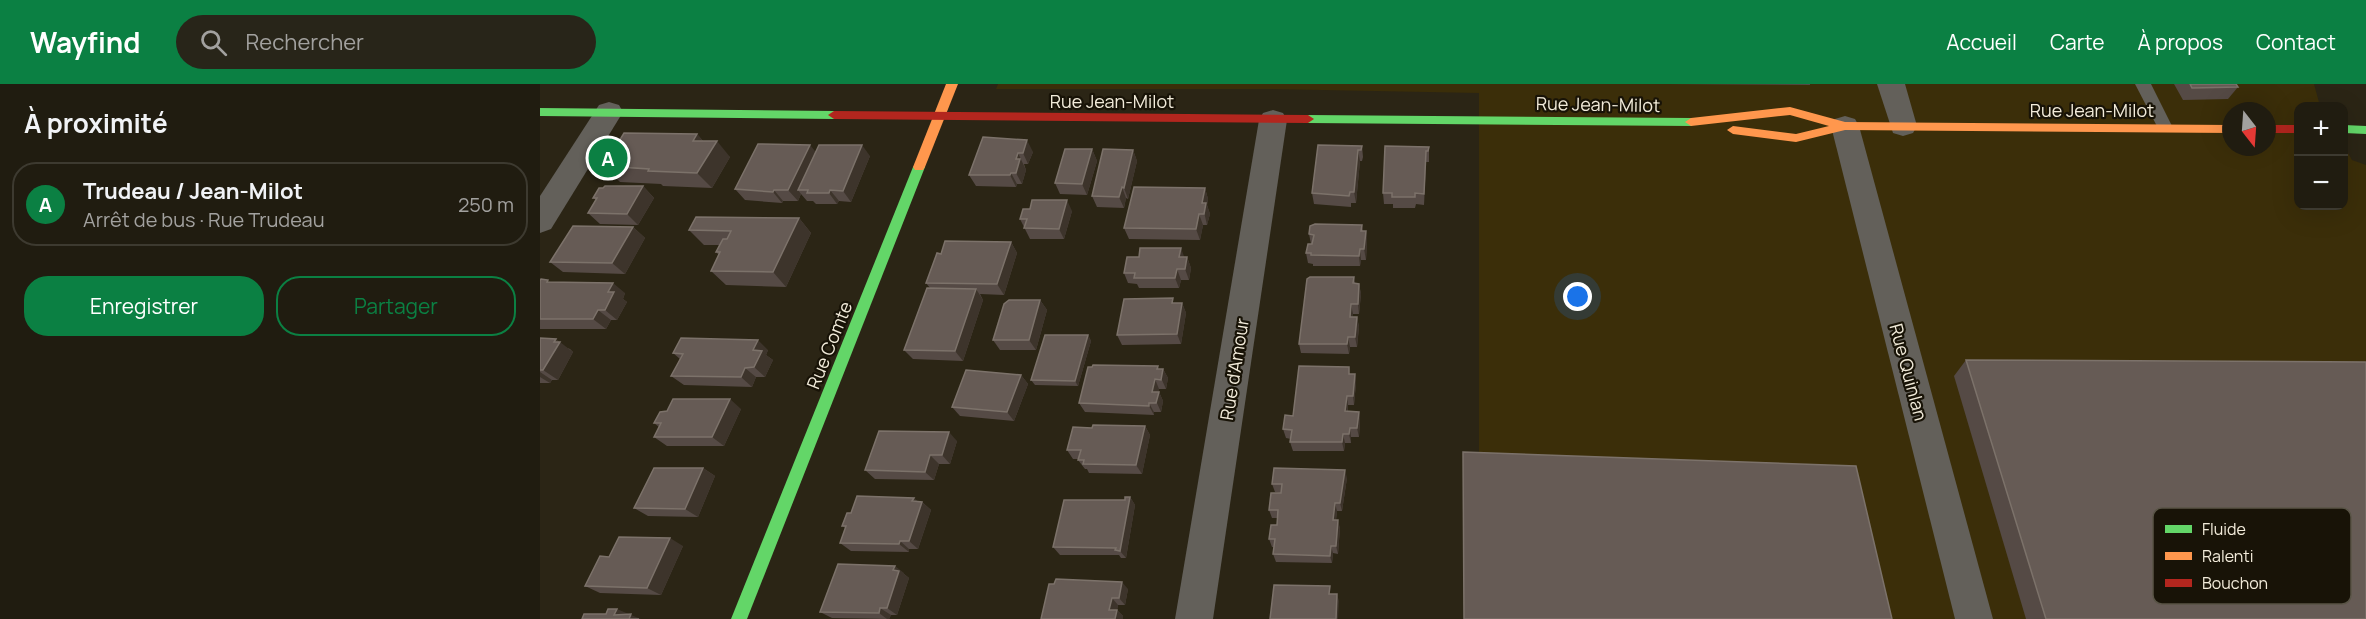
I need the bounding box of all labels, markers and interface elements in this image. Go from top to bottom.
search box [176,15,596,69]
text: Wayfind [30,23,140,61]
icon: search [197,26,230,59]
text: Rechercher [245,27,364,57]
text: Accueil [1946,28,2017,56]
text: Carte [2050,28,2104,56]
text: À propos [2137,28,2223,56]
text: Contact [2256,28,2336,56]
street label: Rue Jean-Milot [1050,89,1174,113]
street label: Rue Jean-Milot [1536,91,1660,117]
street label: Rue Jean-Milot [2030,98,2154,122]
north arrow [2222,102,2276,156]
map controls [2294,102,2348,210]
button: + [2294,102,2348,156]
text: À proximité [24,105,168,141]
pin: A [588,136,628,181]
button: − [2294,156,2348,210]
text: Trudeau / Jean-Milot [83,176,303,206]
text: A [39,191,52,218]
text: 250 m [458,191,514,218]
text: Arrêt de bus · Rue Trudeau [83,206,325,233]
button: Enregistrer [24,276,264,336]
button: Partager [276,276,516,336]
your location [1563,282,1592,311]
street label: Rue Comte [801,298,857,392]
street label: Rue d'Amour [1214,316,1254,422]
street label: Rue Quinlan [1885,321,1933,423]
legend [2153,508,2351,604]
text: Fluide [2202,518,2246,540]
text: Ralenti [2202,545,2253,567]
text: Bouchon [2202,572,2268,594]

